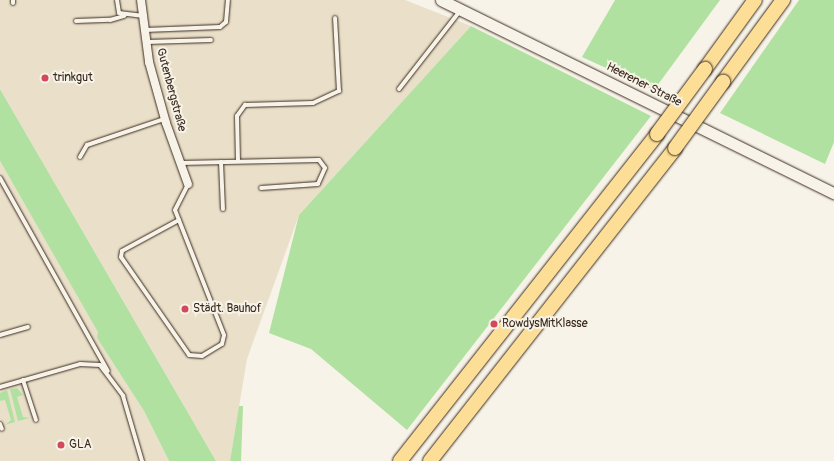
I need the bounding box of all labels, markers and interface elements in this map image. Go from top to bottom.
street label: Gutenbergstraße [153,47,189,133]
street label: Heerener Straße [604,60,684,110]
place label: trinkgut [53,71,93,85]
marker: trinkgut [40,73,50,83]
place label: Städt. Bauhof [193,302,262,316]
marker: Städt. Bauhof [180,304,190,314]
place label: RowdysMitKlasse [502,317,588,331]
marker: RowdysMitKlasse [489,319,499,329]
place label: GLA [69,438,92,452]
marker: GLA [56,440,66,450]

